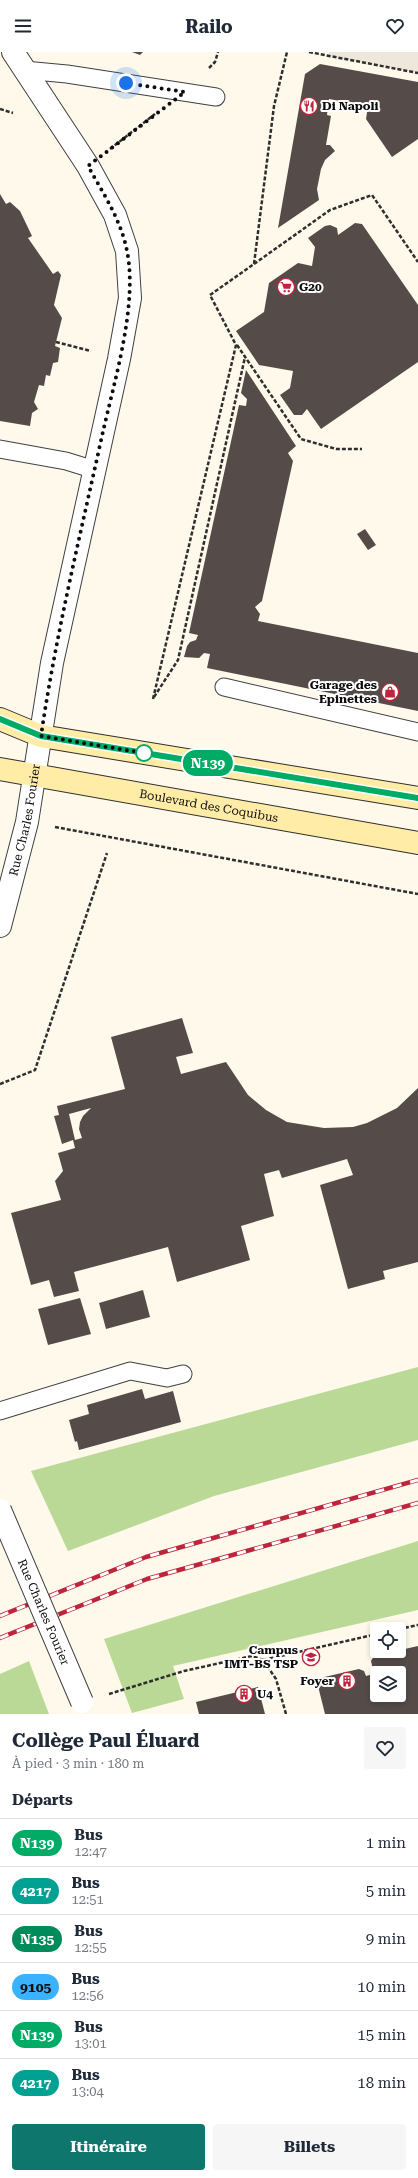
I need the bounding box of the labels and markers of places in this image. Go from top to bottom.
restaurant icon: Di Napoli [299,96,319,116]
place label: Di Napoli [322,99,379,113]
supermarket icon: G20 [276,277,296,297]
place label: G20 [299,280,322,294]
place label: Garage des Epinettes [310,678,377,706]
shop icon: Garage des Epinettes [380,682,400,702]
unlabelled marker [135,744,153,762]
place label: Campus IMT-BS TSP [224,1643,299,1671]
school or university icon: Campus IMT-BS TSP [301,1647,321,1667]
building icon: Foyer [337,1671,357,1691]
place label: Foyer [300,1674,335,1688]
building icon: U4 [234,1684,254,1704]
place label: U4 [257,1687,273,1701]

